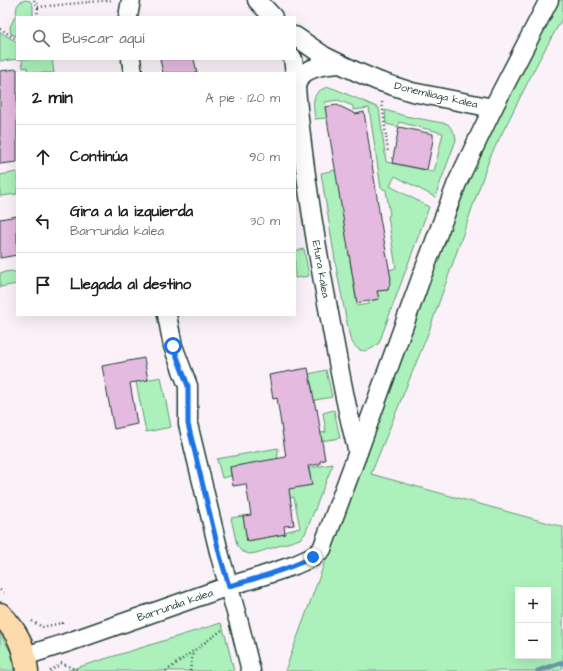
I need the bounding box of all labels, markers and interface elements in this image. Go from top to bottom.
search box [16,16,296,60]
icon: search [30,27,52,49]
text: Buscar aquí [62,28,144,49]
street label: Donemiliaga kalea [393,78,480,113]
text: 2 min [32,86,73,110]
text: A pie · 120 m [205,89,280,107]
icon: ahead [32,146,54,168]
text: Continúa [70,146,128,167]
text: 90 m [249,148,280,166]
text: Gira a la izquierda [70,201,193,222]
icon: left [32,210,54,232]
text: 30 m [250,212,280,230]
text: Barrundia kalea [70,222,164,240]
street label: Etura kalea [309,239,334,299]
icon: arrive [32,274,54,296]
text: Llegada al destino [70,274,191,295]
route start [164,337,182,355]
route end [304,548,322,566]
street label: Barrundia kalea [135,585,215,625]
map controls [515,587,551,659]
button: + [515,587,551,623]
button: − [515,623,551,659]

